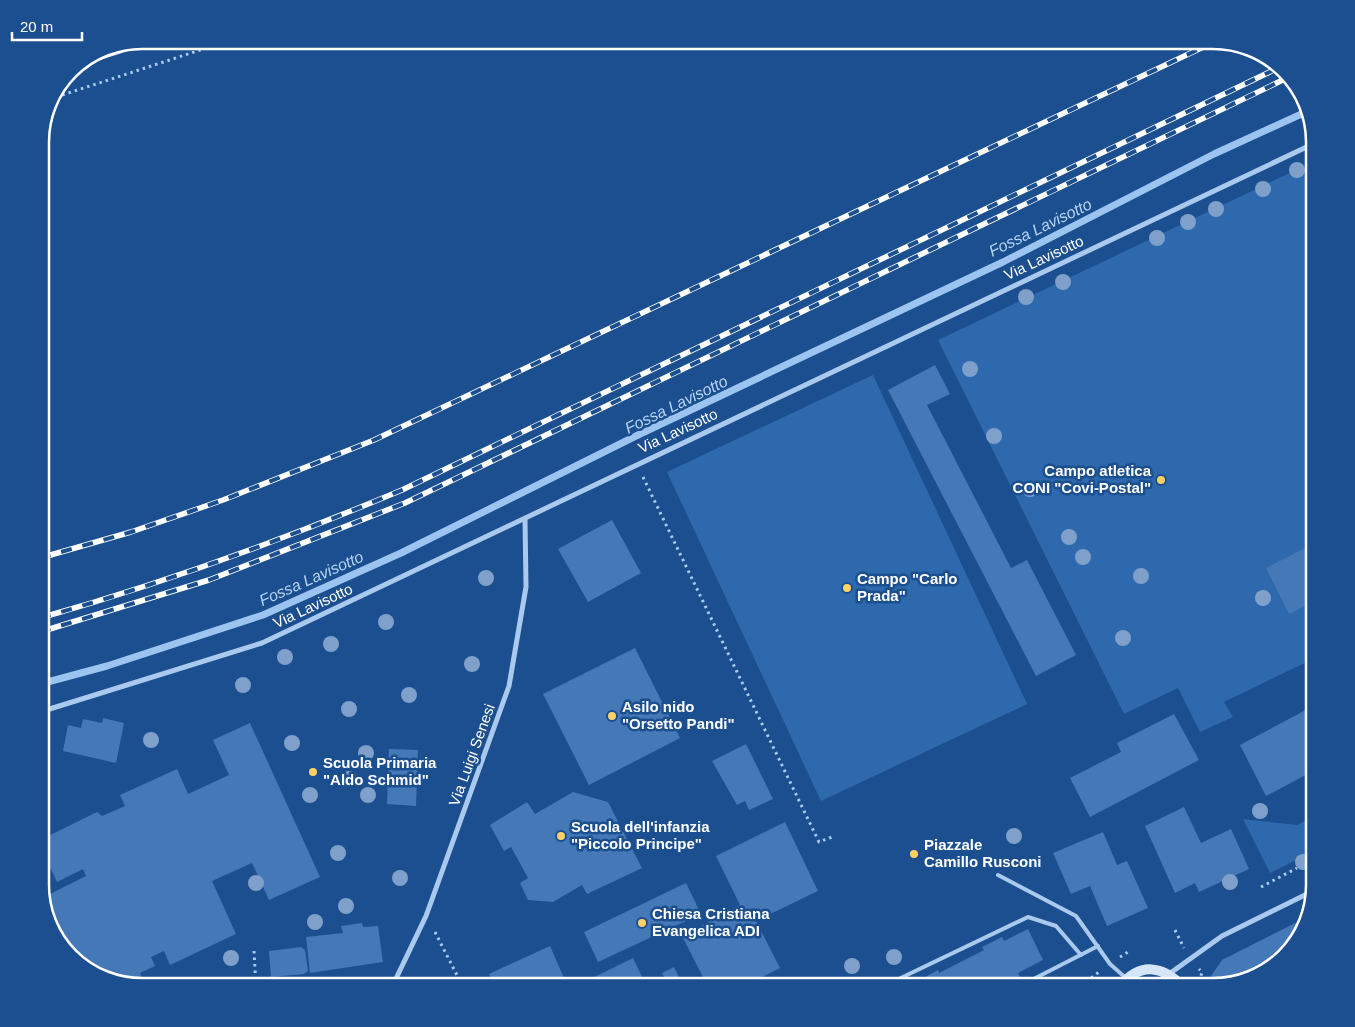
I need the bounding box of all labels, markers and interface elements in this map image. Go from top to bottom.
scale bar [12,10,82,42]
text: 20 m [20,18,53,35]
water label: Fossa Lavisotto [986,195,1094,260]
street label: Via Lavisotto [1001,232,1086,283]
water label: Fossa Lavisotto [622,372,730,437]
street label: Via Lavisotto [635,405,720,456]
place label: Campo atletica CONI "Covi-Postal" [1013,462,1152,496]
marker: Campo atletica CONI "Covi-Postal" [1155,474,1167,486]
water label: Fossa Lavisotto [257,548,366,609]
place label: Campo "Carlo Prada" [857,570,957,604]
street label: Via Lavisotto [270,580,355,631]
marker: Campo "Carlo Prada" [841,582,853,594]
place label: Asilo nido "Orsetto Pandi" [622,698,735,732]
street label: Via Luigi Senesi [445,702,498,808]
marker: Asilo nido "Orsetto Pandi" [606,710,618,722]
place label: Scuola Primaria "Aldo Schmid" [323,754,437,788]
marker: Scuola Primaria "Aldo Schmid" [307,766,319,778]
place label: Scuola dell'infanzia "Piccolo Principe" [571,818,710,852]
marker: Scuola dell'infanzia "Piccolo Principe" [555,830,567,842]
place label: Piazzale Camillo Rusconi [924,836,1042,870]
marker: Piazzale Camillo Rusconi [908,848,920,860]
place label: Chiesa Cristiana Evangelica ADI [652,905,770,939]
marker: Chiesa Cristiana Evangelica ADI [636,917,648,929]

